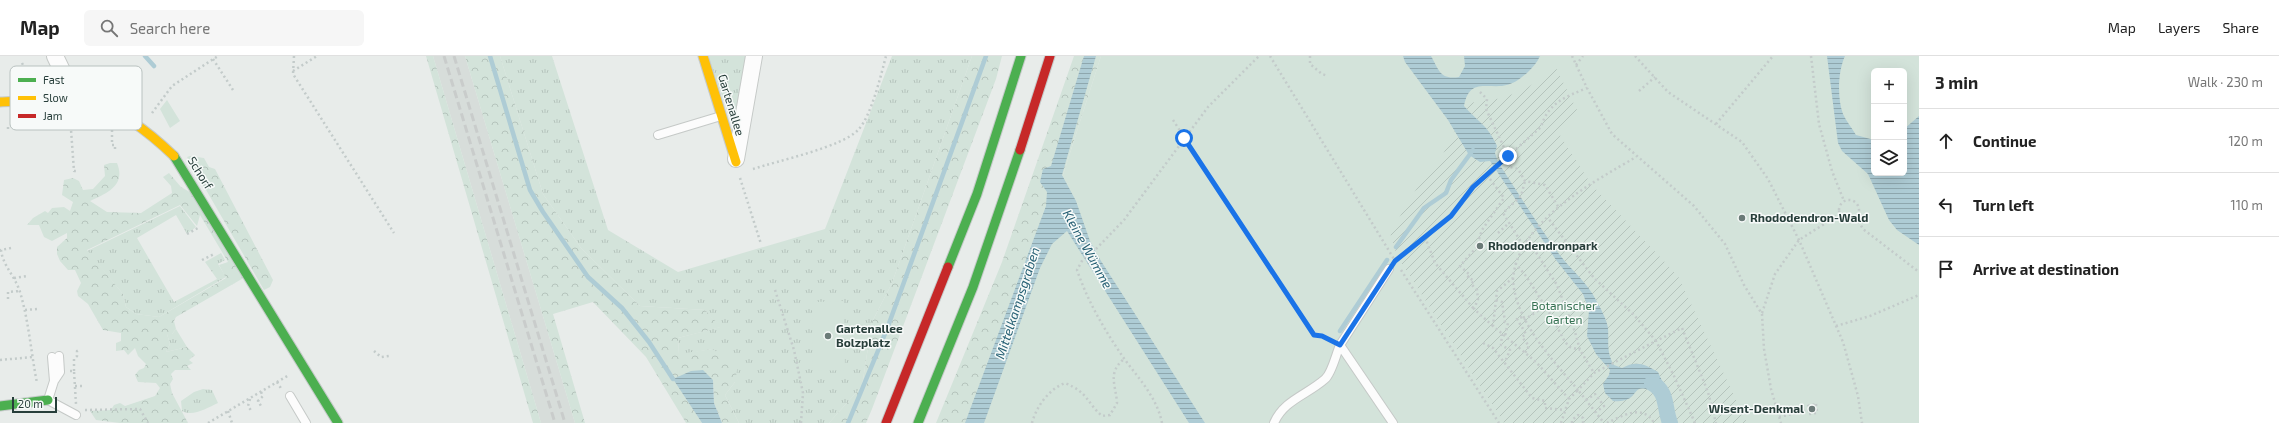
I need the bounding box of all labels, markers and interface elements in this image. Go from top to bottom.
search box [84,10,364,46]
text: Map [20,16,60,39]
icon: search [98,17,120,39]
text: Search here [130,19,210,37]
text: Map [2108,19,2136,36]
text: Layers [2158,19,2200,36]
text: Share [2222,19,2259,36]
legend [10,66,142,130]
map controls [1871,68,1907,176]
button: + [1871,68,1907,104]
street label: Gartenallee [716,72,748,137]
text: 3 min [1935,72,1978,92]
text: Fast [43,73,65,86]
text: Walk · 230 m [2188,74,2263,90]
text: Slow [43,91,68,104]
button: − [1871,104,1907,140]
text: Jam [43,109,62,122]
route start [1175,129,1193,147]
icon: ahead [1935,130,1957,152]
text: Continue [1973,132,2036,150]
text: 120 m [2228,133,2263,149]
button: layers [1871,140,1907,176]
route end [1499,147,1517,165]
street label: Schorf [185,154,216,192]
icon: left [1935,194,1957,216]
text: Turn left [1973,196,2034,214]
text: 110 m [2231,197,2263,213]
water label: Kleine Wümme [1060,207,1116,291]
place label: Rhododendron-Wald [1750,210,1868,224]
marker: Rhododendron-Wald [1737,213,1747,223]
place label: Rhododendronpark [1488,238,1598,252]
marker: Rhododendronpark [1475,241,1485,251]
water label: Mittelkampsgraben [991,245,1043,361]
icon: arrive [1935,258,1957,280]
text: Arrive at destination [1973,260,2119,278]
park label: Botanischer Garten [1531,298,1597,326]
place label: Gartenallee Bolzplatz [836,321,903,349]
marker: Gartenallee Bolzplatz [823,331,833,341]
scale bar [12,395,57,414]
text: 20 m [18,397,43,410]
place label: Wisent-Denkmal [1709,401,1804,415]
marker: Wisent-Denkmal [1807,404,1817,414]

